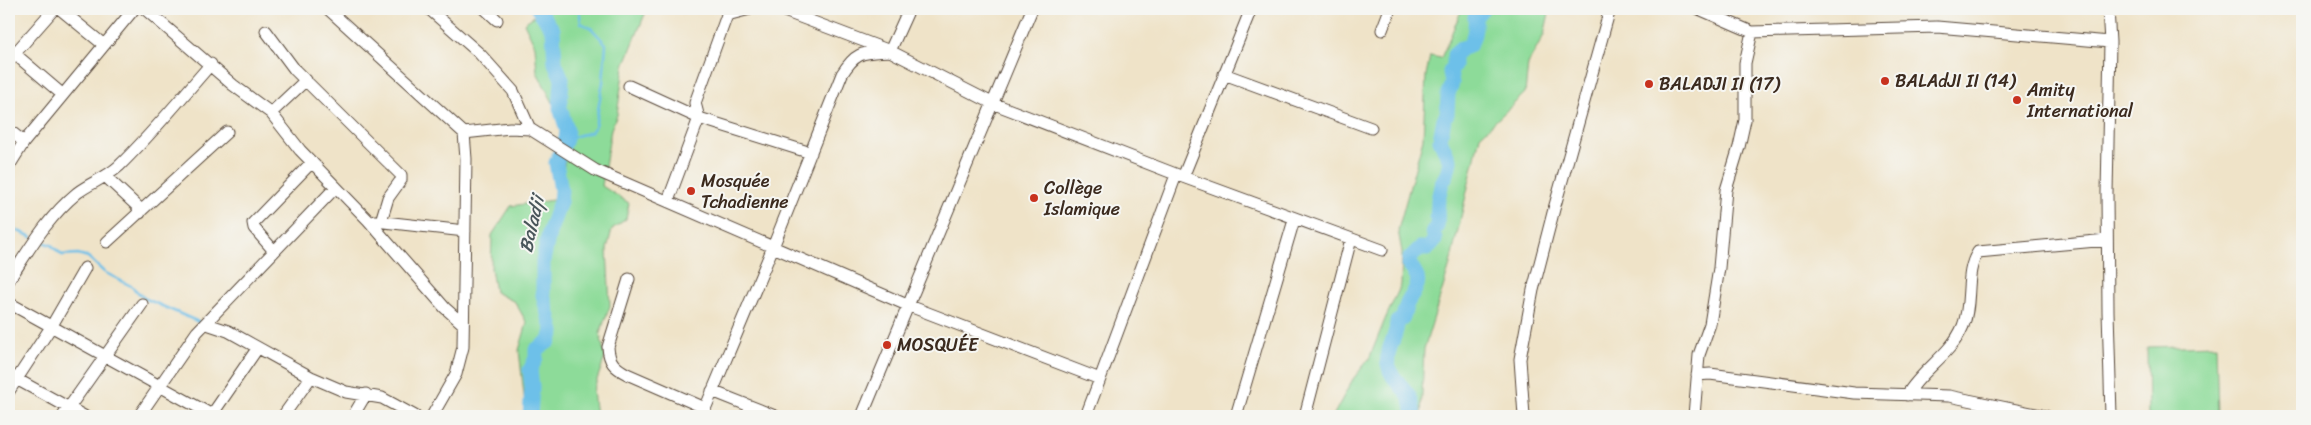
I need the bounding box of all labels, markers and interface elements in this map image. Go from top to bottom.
place label: BALAdJI II (14) [1895,65,2017,97]
place label: BALADJI II (17) [1659,68,1781,100]
place label: Amity International [2026,74,2134,127]
marker: BALAdJI II (14) [1879,75,1891,87]
marker: BALADJI II (17) [1643,78,1655,90]
marker: Amity International [2011,94,2023,106]
place label: Mosquée Tchadienne [701,165,789,218]
place label: Collège Islamique [1043,172,1120,225]
marker: Mosquée Tchadienne [685,185,697,197]
water label: Baladji [509,189,555,256]
marker: Collège Islamique [1028,192,1040,204]
place label: MOSQUÉE [897,329,979,361]
marker: MOSQUÉE [881,339,893,351]

